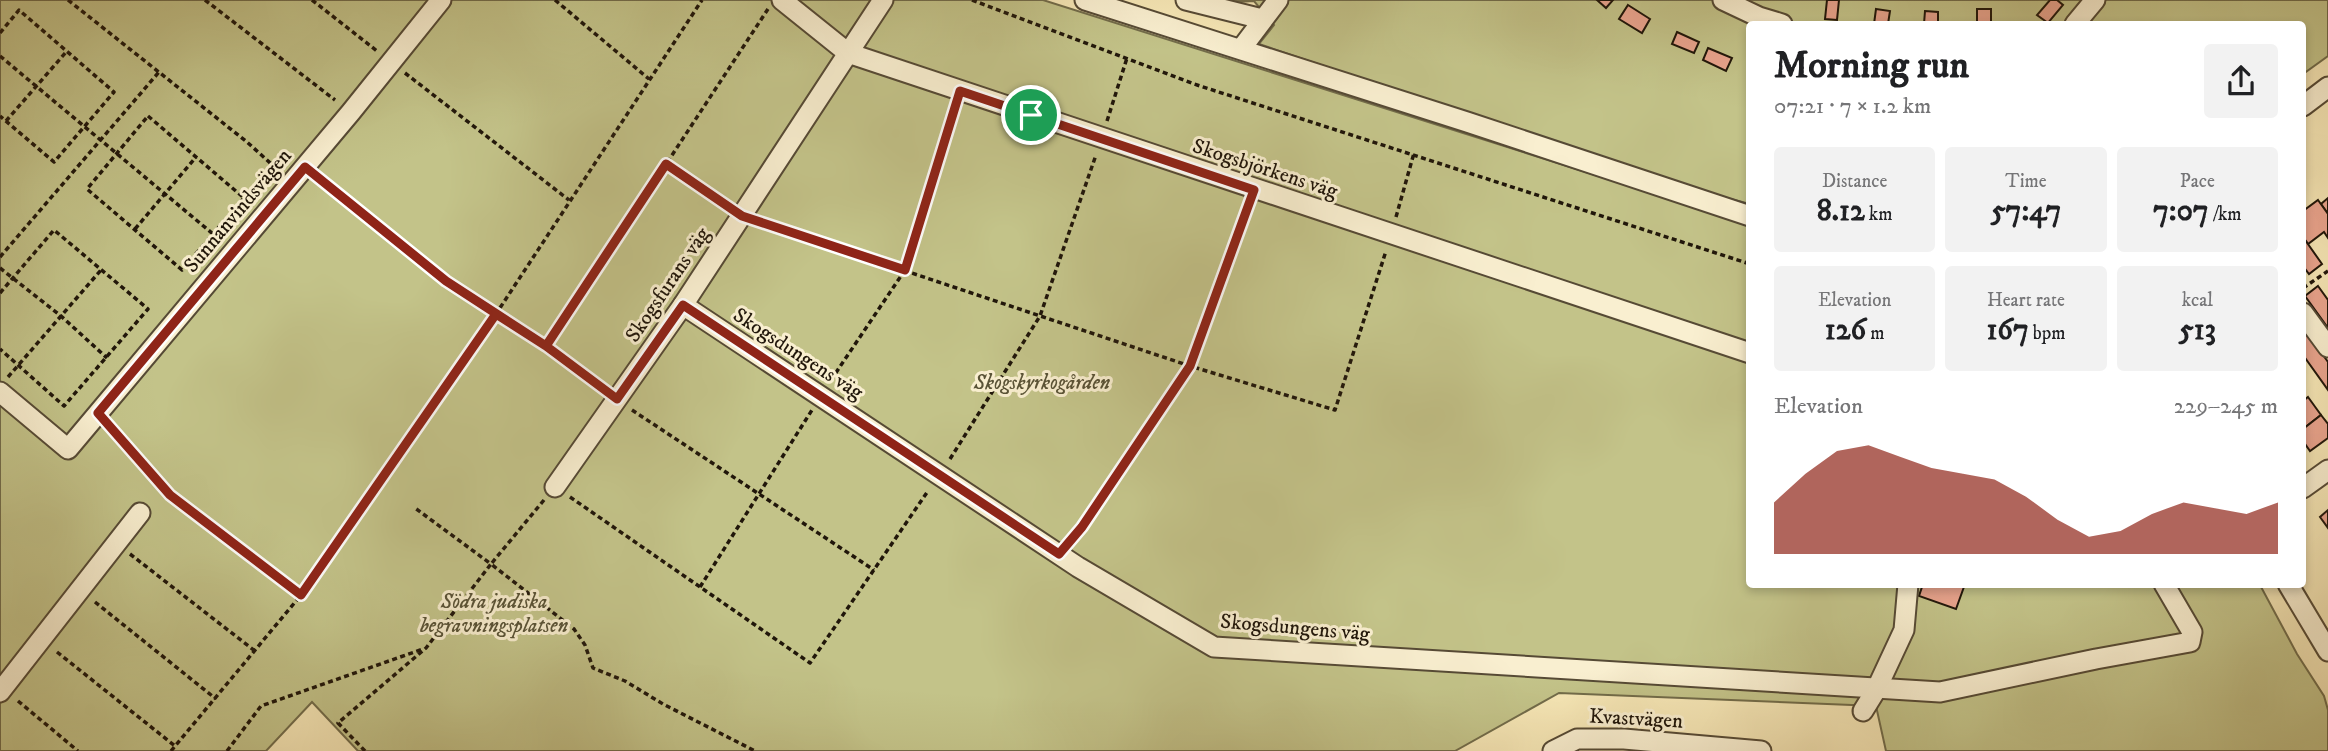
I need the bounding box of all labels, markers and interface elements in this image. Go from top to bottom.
text: Morning run [1774,42,1969,90]
button: share [2204,44,2278,118]
pin [1001,85,1061,145]
text: 07:21 · 7 × 1.2 km [1774,92,1931,121]
icon: arrive [1012,96,1050,134]
street label: Skogsbjörkens väg [1189,133,1342,205]
street label: Sunnanvindsvägen [179,144,297,278]
text: Distance [1822,170,1887,193]
text: Time [2005,170,2047,193]
text: Pace [2180,170,2215,193]
text: 8.12 [1817,193,1865,230]
text: 57:47 [1991,193,2061,230]
text: 7:07 [2153,193,2209,230]
text: km [1865,203,1892,226]
text: /km [2209,203,2242,226]
street label: Skogsfurans väg [620,222,716,347]
text: Elevation [1818,289,1891,312]
text: Heart rate [1987,289,2065,312]
text: kcal [2182,289,2213,312]
street label: Skogsdungens väg [728,302,869,406]
text: 126 [1825,312,1866,349]
text: 167 [1986,312,2029,349]
text: 513 [2179,312,2216,349]
text: m [1866,322,1885,345]
text: bpm [2029,322,2066,345]
park label: Skogskyrkogården [973,370,1111,396]
text: Elevation [1774,392,1863,421]
text: 229–245 m [2174,392,2278,421]
park label: Södra judiska begravningsplatsen [420,589,568,639]
street label: Skogsdungens väg [1219,609,1372,648]
street label: Kvastvägen [1588,704,1684,734]

